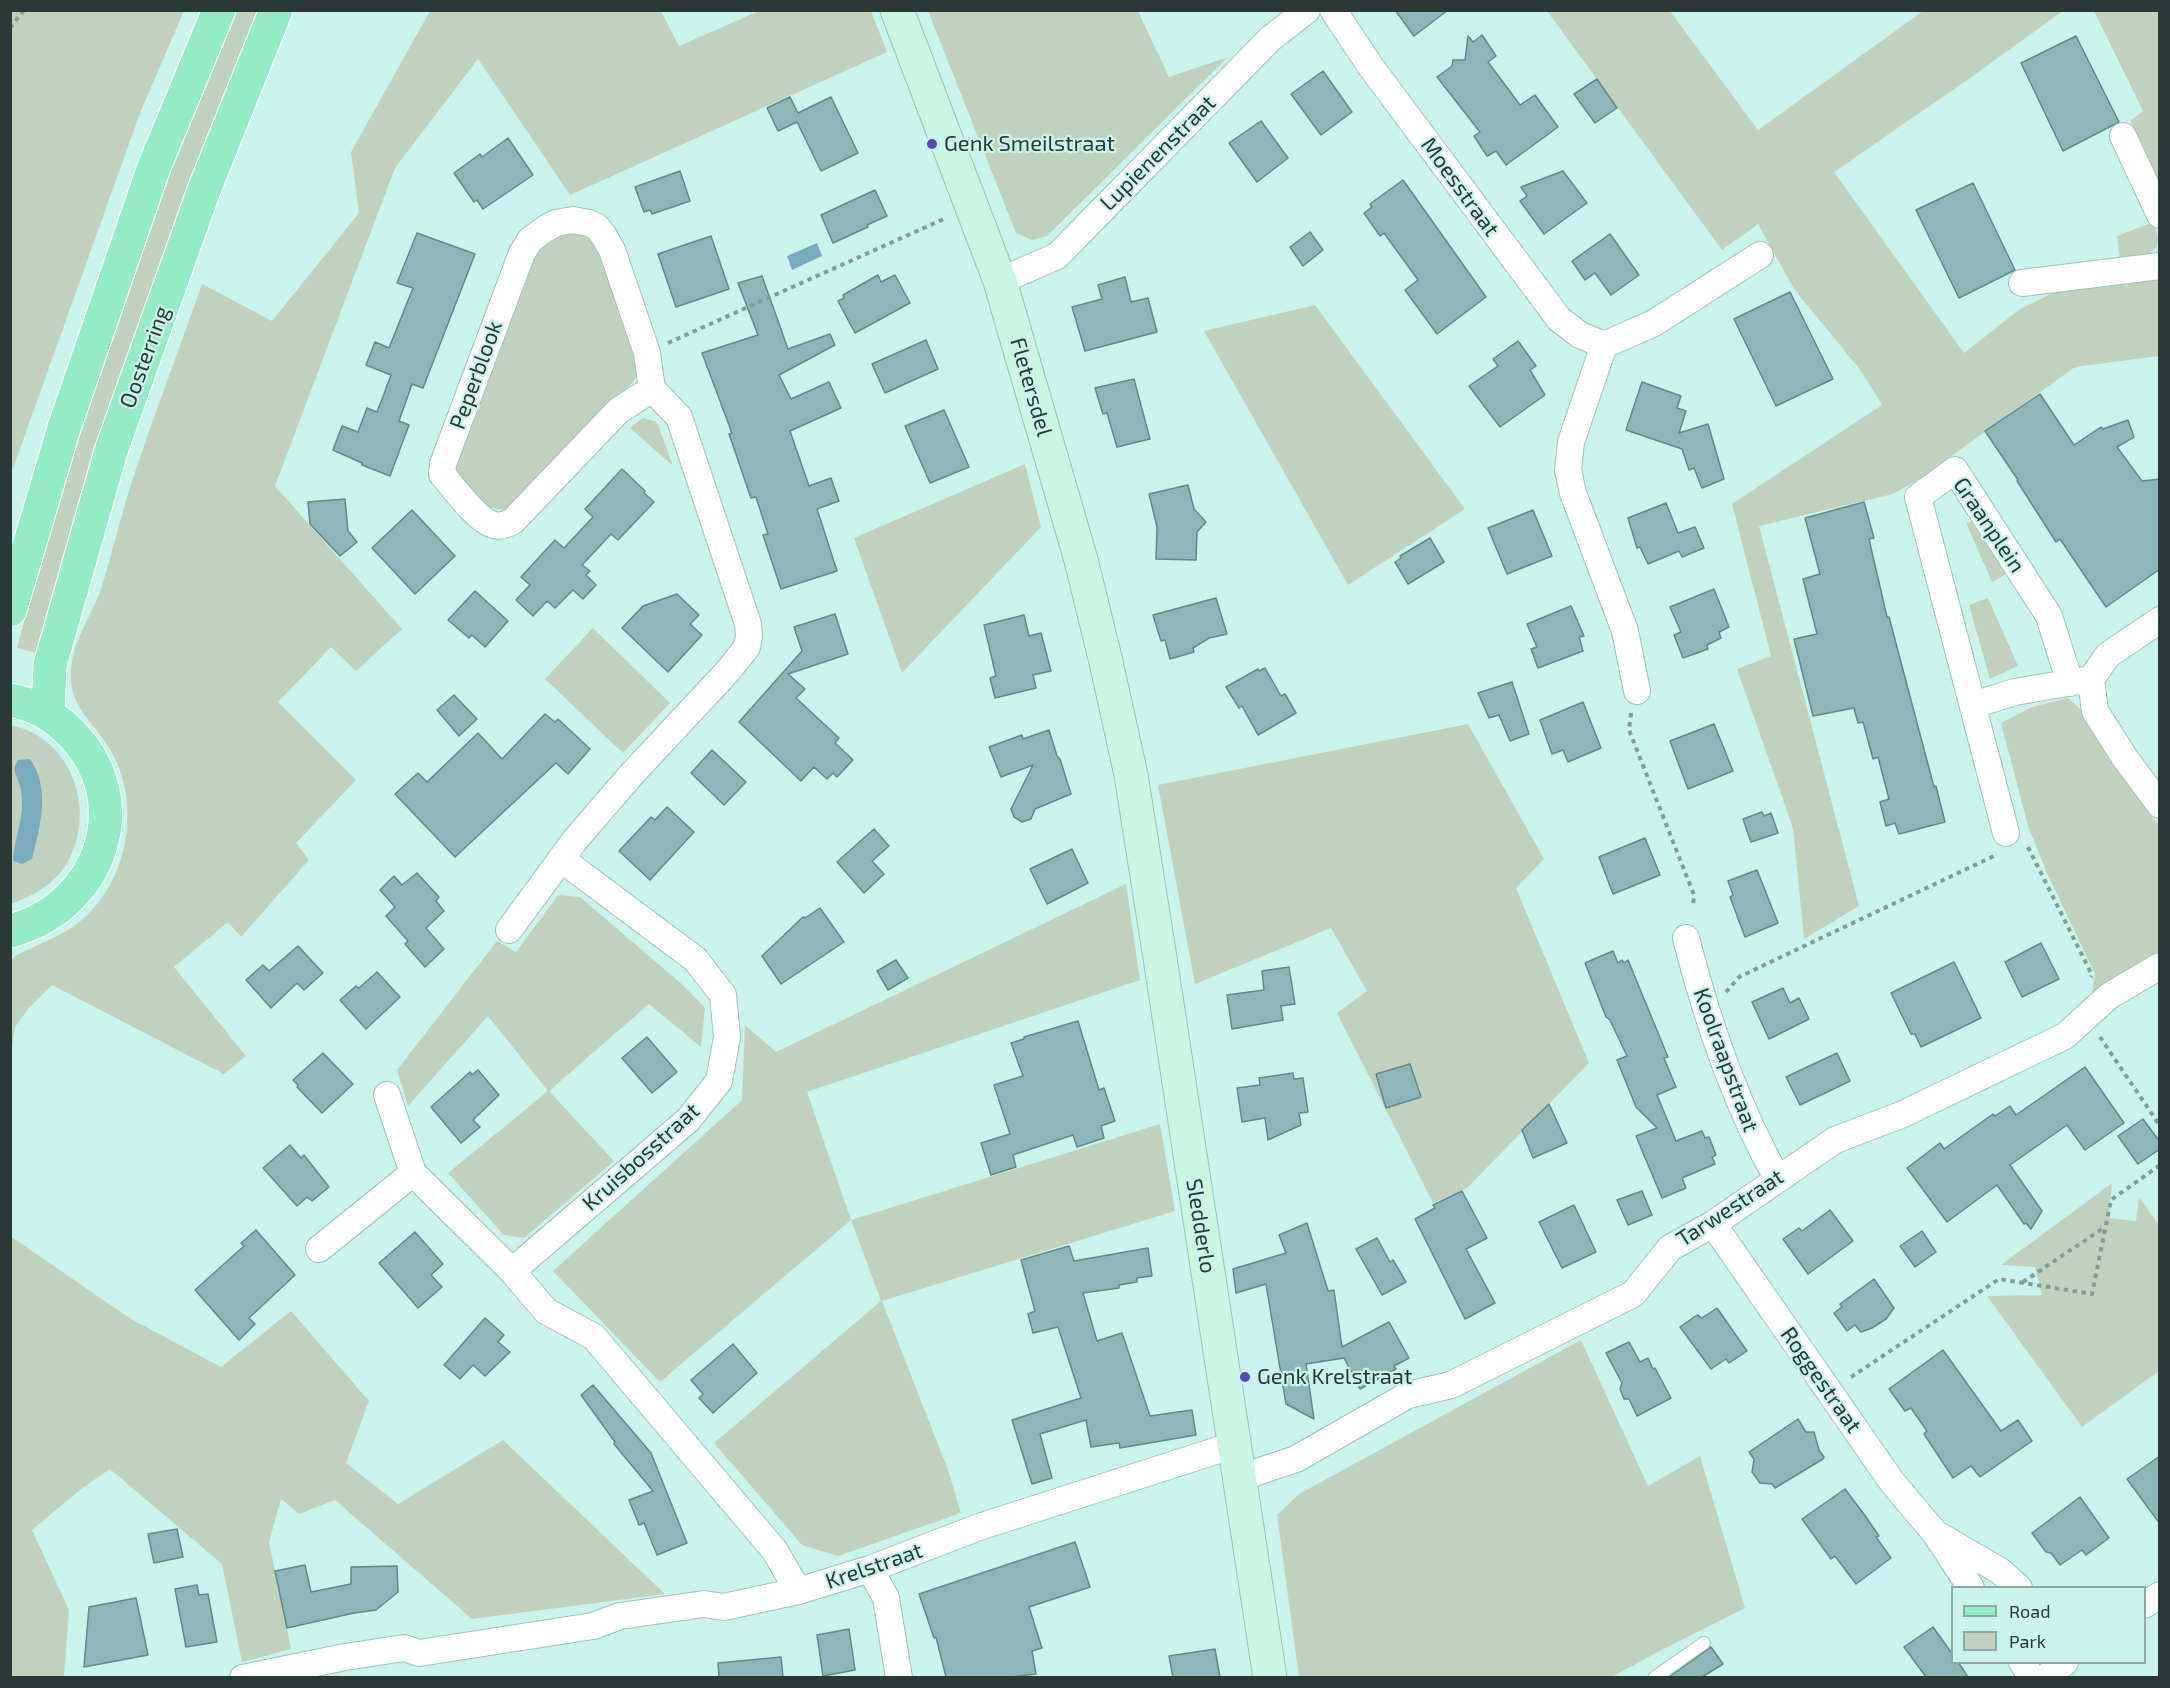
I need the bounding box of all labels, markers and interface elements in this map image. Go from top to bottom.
street label: Lupienenstraat [1095,90,1221,216]
place label: Genk Smeilstraat [944,131,1115,157]
street label: Moesstraat [1415,132,1505,242]
marker: Genk Smeilstraat [925,137,939,151]
street label: Oosterring [114,302,176,412]
street label: Peperblook [444,317,508,433]
street label: Fletersdel [1004,335,1058,439]
street label: Graanplein [1948,472,2030,578]
street label: Koolraapstraat [1688,985,1764,1135]
street label: Kruisbosstraat [577,1098,705,1216]
street label: Tarwestraat [1671,1164,1789,1252]
street label: Sledderlo [1180,1177,1222,1275]
street label: Roggestraat [1775,1322,1867,1438]
place label: Genk Krelstraat [1257,1364,1412,1390]
marker: Genk Krelstraat [1238,1370,1252,1384]
street label: Krelstraat [822,1537,926,1595]
legend [1951,1586,2146,1664]
text: Road [2009,1600,2050,1622]
text: Park [2009,1630,2046,1652]

